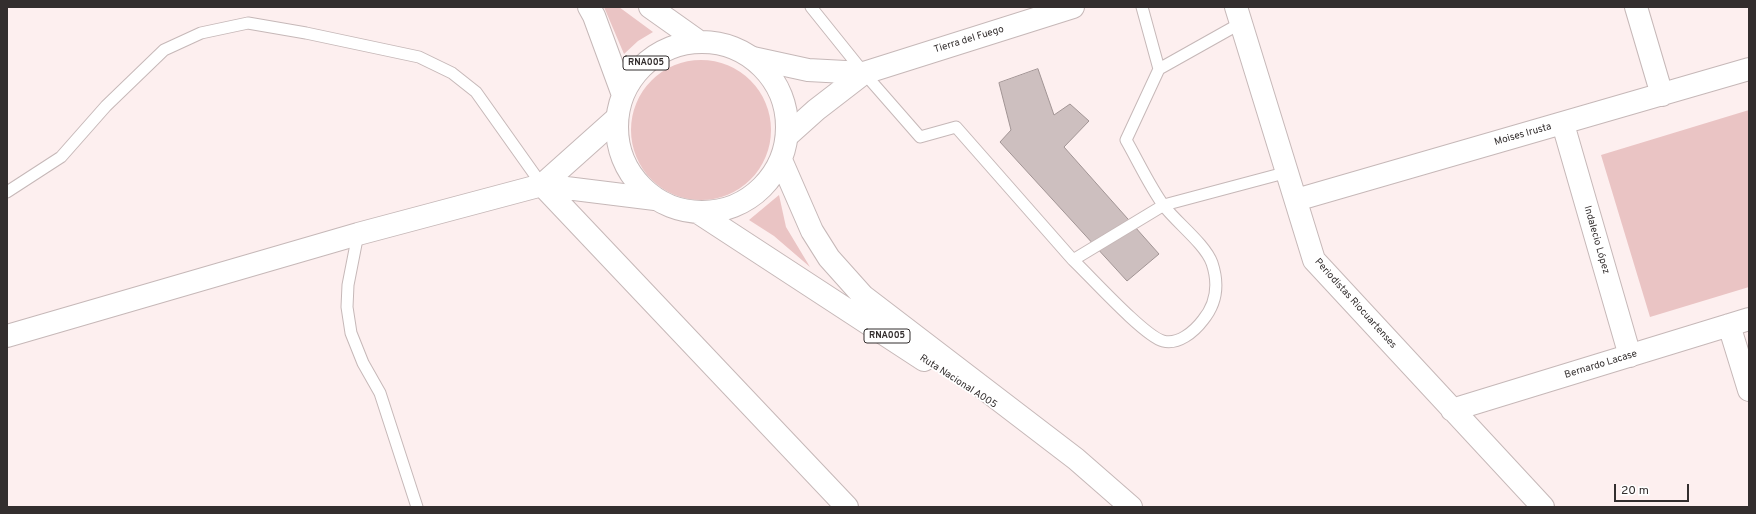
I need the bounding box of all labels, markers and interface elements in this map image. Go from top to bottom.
street label: Tierra del Fuego [933,24,1005,56]
road number: RNA005 [623,56,669,70]
street label: Moises Irusta [1493,121,1553,149]
street label: Indalecio López [1581,204,1611,276]
street label: Periodistas Riocuartenses [1311,257,1399,351]
road number: RNA005 [864,329,910,343]
street label: Bernardo Lacase [1563,348,1639,382]
street label: Ruta Nacional A005 [917,352,999,412]
scale bar [1616,476,1691,502]
text: 20 m [1621,483,1649,499]

